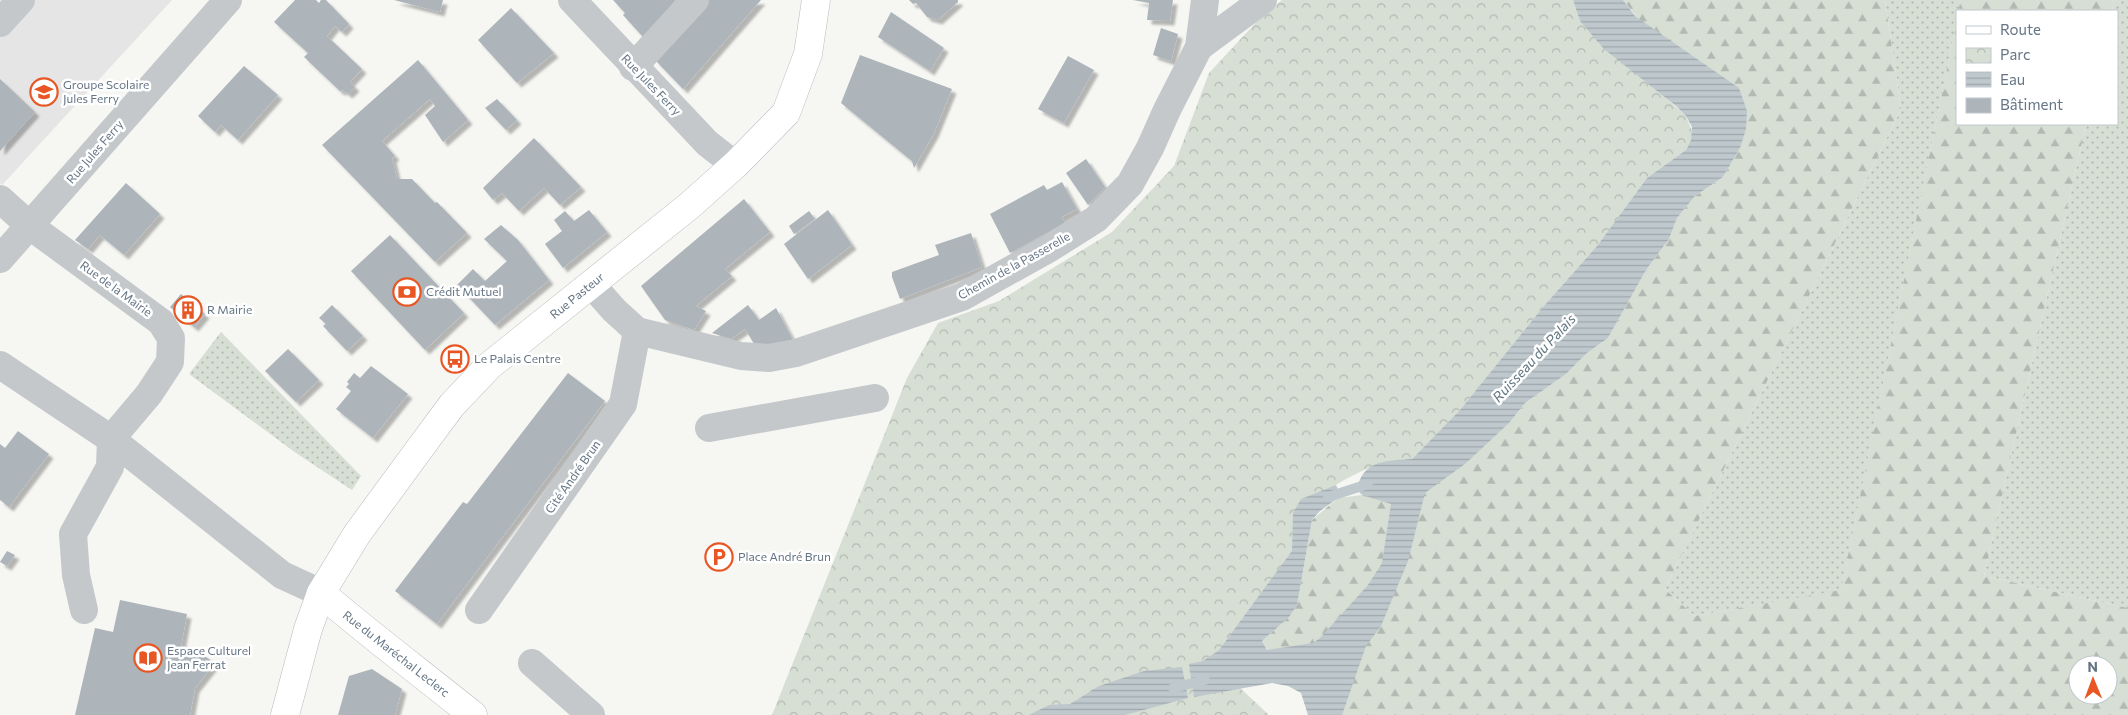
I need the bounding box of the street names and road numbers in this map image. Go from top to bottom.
street label: Rue Jules Ferry [618,51,684,118]
street label: Rue Jules Ferry [63,117,126,187]
street label: Chemin de la Passerelle [955,229,1072,302]
street label: Rue de la Mairie [78,257,155,319]
street label: Rue Pasteur [547,269,606,321]
street label: Cité André Brun [542,437,603,516]
street label: Rue du Maréchal Leclerc [341,607,453,699]

